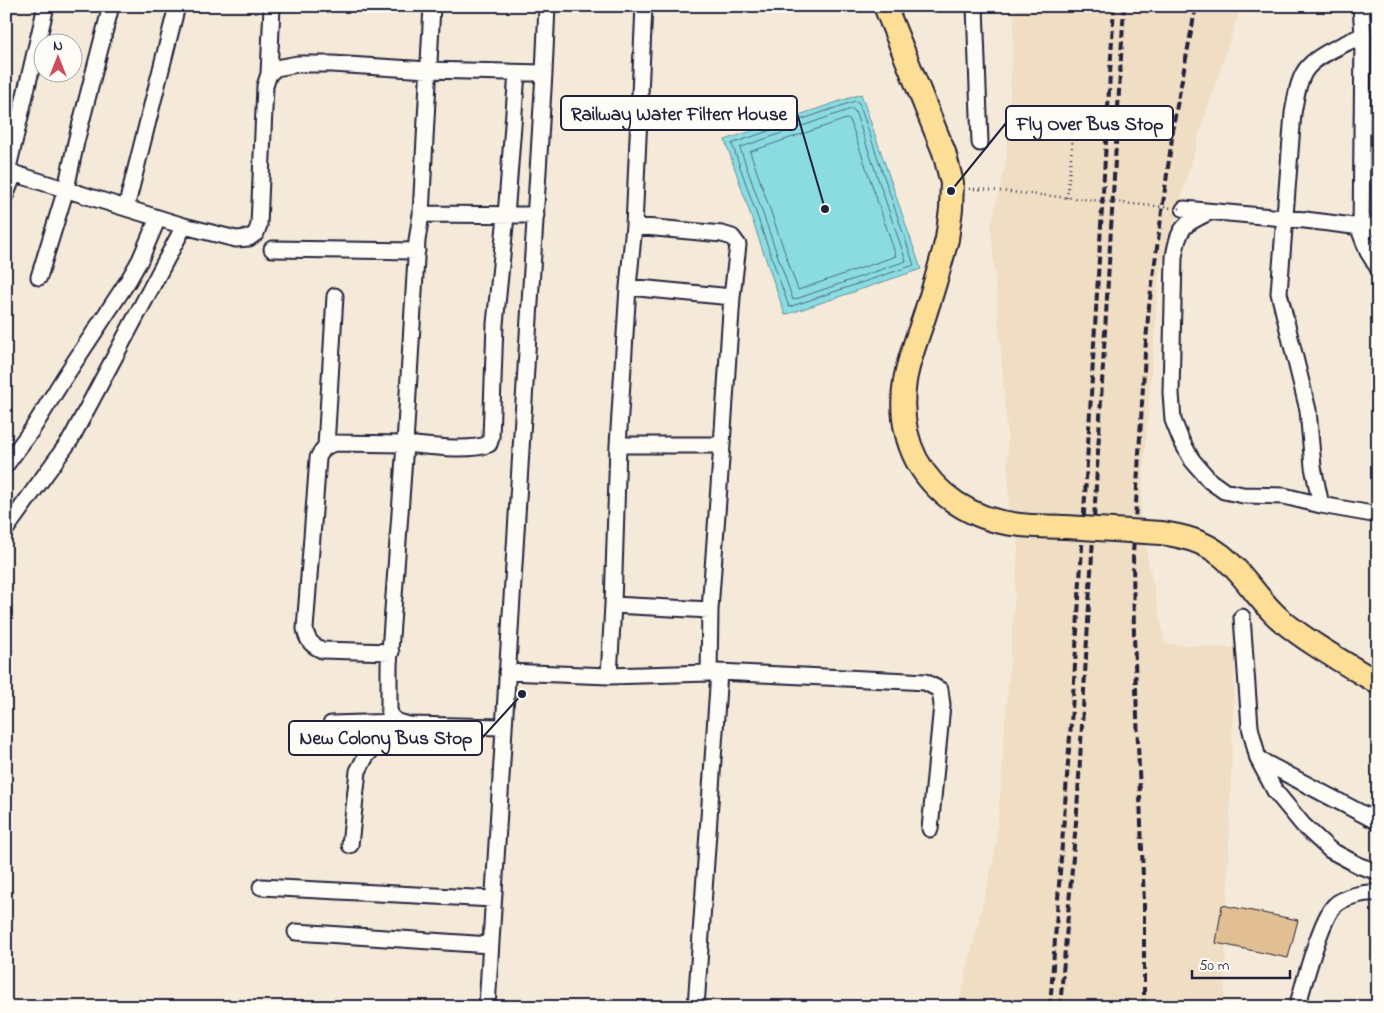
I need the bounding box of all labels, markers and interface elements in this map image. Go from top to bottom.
north arrow [32,32,82,82]
text: N [53,36,63,57]
callout: Railway Water Filterr House [561,96,797,130]
text: Railway Water Filterr House [571,102,788,131]
callout: Fly Over Bus Stop [1006,106,1173,140]
text: Fly Over Bus Stop [1015,112,1164,141]
callout: New Colony Bus Stop [289,721,482,755]
text: New Colony Bus Stop [300,726,472,755]
scale bar [1192,948,1289,980]
text: 50 m [1199,955,1230,977]

